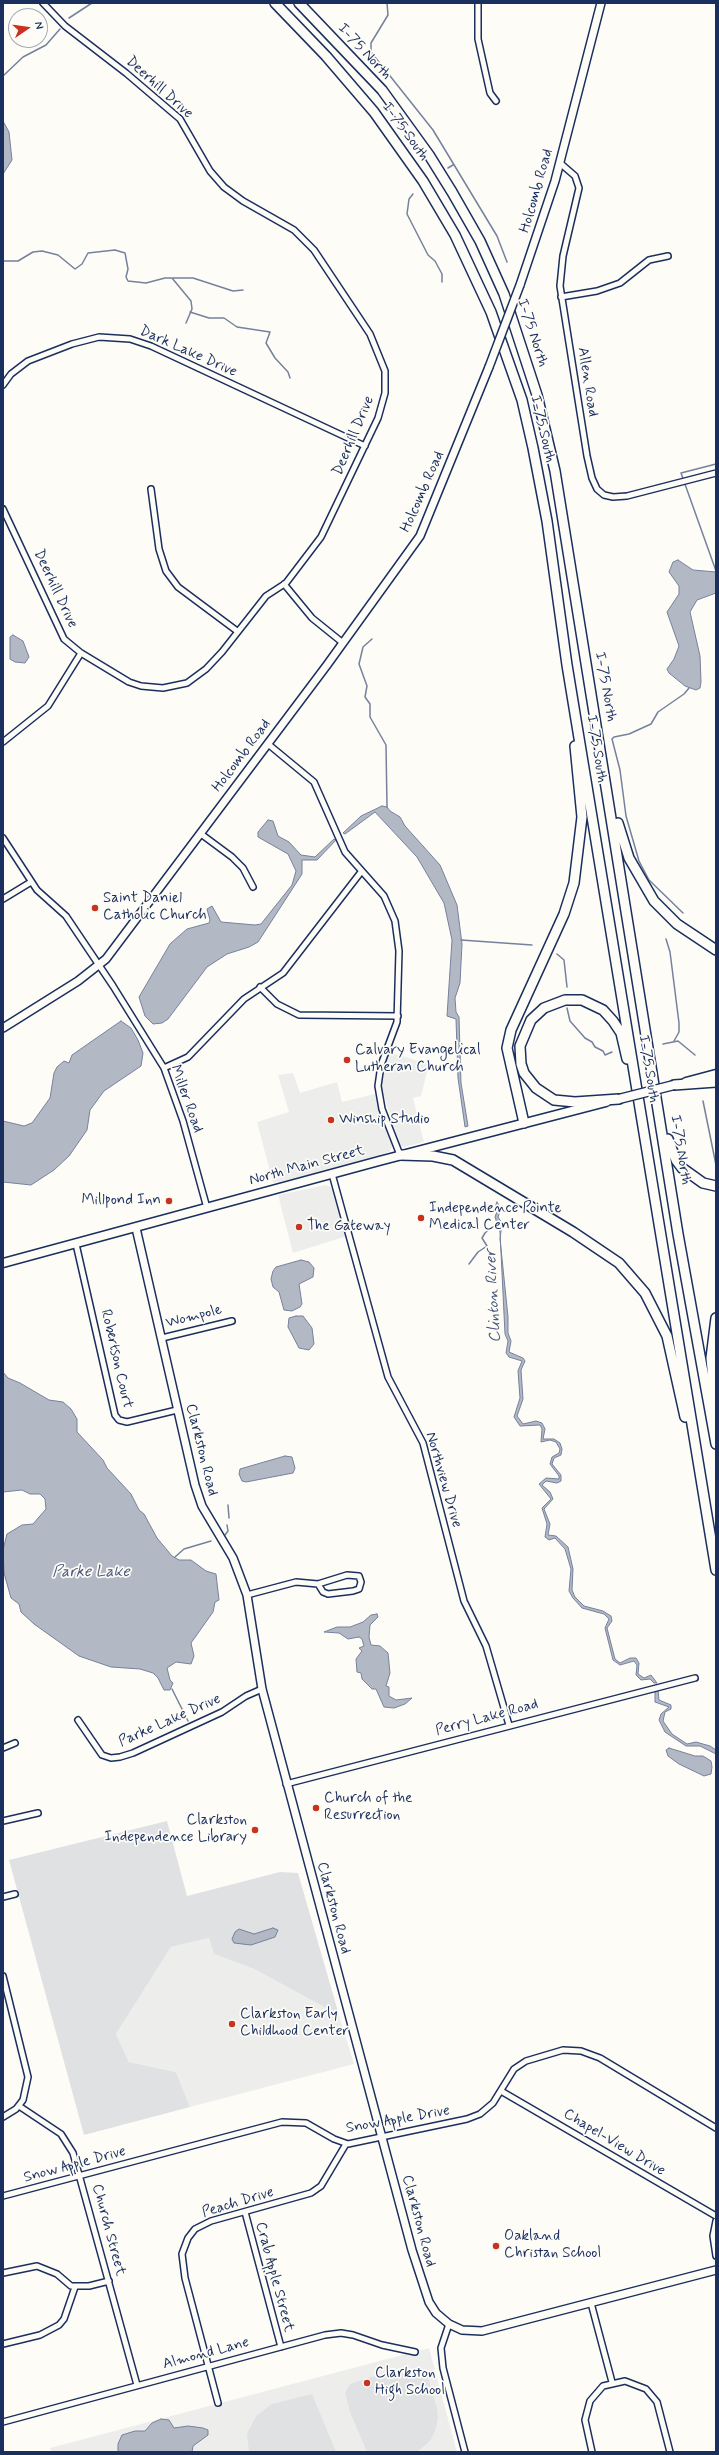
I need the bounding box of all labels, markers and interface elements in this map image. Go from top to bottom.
north arrow [8,8,48,48]
text: N [31,20,46,31]
street label: I-75 North [333,20,395,84]
street label: Deerhill Drive [122,53,196,123]
street label: I-75 South [378,99,432,165]
street label: Holcomb Road [516,147,558,235]
street label: I-75 North [513,297,551,369]
street label: Dark Lake Drive [136,322,240,382]
street label: Allen Road [573,346,601,418]
street label: Deerhill Drive [329,394,379,478]
street label: I-75 South [526,394,558,464]
street label: Holcomb Road [397,449,449,535]
street label: Deerhill Drive [29,547,81,631]
street label: I-75 North [590,651,620,723]
street label: I-75 South [582,714,610,784]
street label: Holcomb Road [209,716,275,796]
place label: Saint Daniel Catholic Church [103,890,207,925]
marker: Saint Daniel Catholic Church [90,903,100,913]
street label: I-75 South [634,1034,662,1104]
place label: Calvary Evangelical Lutheran Church [355,1042,481,1077]
marker: Calvary Evangelical Lutheran Church [342,1055,352,1065]
street label: Miller Road [165,1063,207,1135]
place label: Winship Studio [339,1111,430,1129]
street label: I-75 North [666,1114,694,1186]
marker: Winship Studio [326,1115,336,1125]
street label: North Main Street [247,1142,367,1190]
place label: Millpond Inn [81,1192,161,1210]
marker: Millpond Inn [164,1196,174,1206]
place label: Independence Pointe Medical Center [429,1200,562,1235]
marker: Independence Pointe Medical Center [416,1213,426,1223]
place label: The Gateway [307,1218,391,1236]
marker: The Gateway [294,1222,304,1232]
water label: Clinton River [482,1249,506,1343]
street label: Wompole [164,1301,224,1333]
street label: Robertson Court [96,1308,136,1410]
street label: Clarkston Road [181,1402,221,1498]
street label: Northview Drive [421,1430,465,1530]
water label: Parke Lake [52,1563,130,1583]
street label: Parke Lake Drive [116,1690,224,1752]
street label: Perry Lake Road [434,1696,540,1740]
place label: Church of the Resurrection [324,1790,412,1825]
marker: Church of the Resurrection [311,1803,321,1813]
place label: Clarkston Independence Library [104,1812,247,1847]
marker: Clarkston Independence Library [250,1825,260,1835]
street label: Clarkston Road [312,1860,354,1956]
place label: Clarkston Early Childhood Center [240,2006,349,2041]
marker: Clarkston Early Childhood Center [227,2019,237,2029]
street label: Snow Apple Drive [345,2102,451,2138]
street label: Chapel-View Drive [560,2105,668,2181]
street label: Snow Apple Drive [22,2143,128,2187]
street label: Clarkston Road [397,2173,439,2269]
street label: Church Street [87,2182,129,2278]
street label: Peach Drive [200,2184,276,2222]
street label: Crab Apple Street [251,2220,297,2334]
place label: Oakland Christan School [504,2228,601,2263]
marker: Oakland Christan School [491,2241,501,2251]
street label: Almond Lane [161,2334,251,2374]
place label: Clarkston High School [375,2365,445,2400]
marker: Clarkston High School [362,2378,372,2388]

